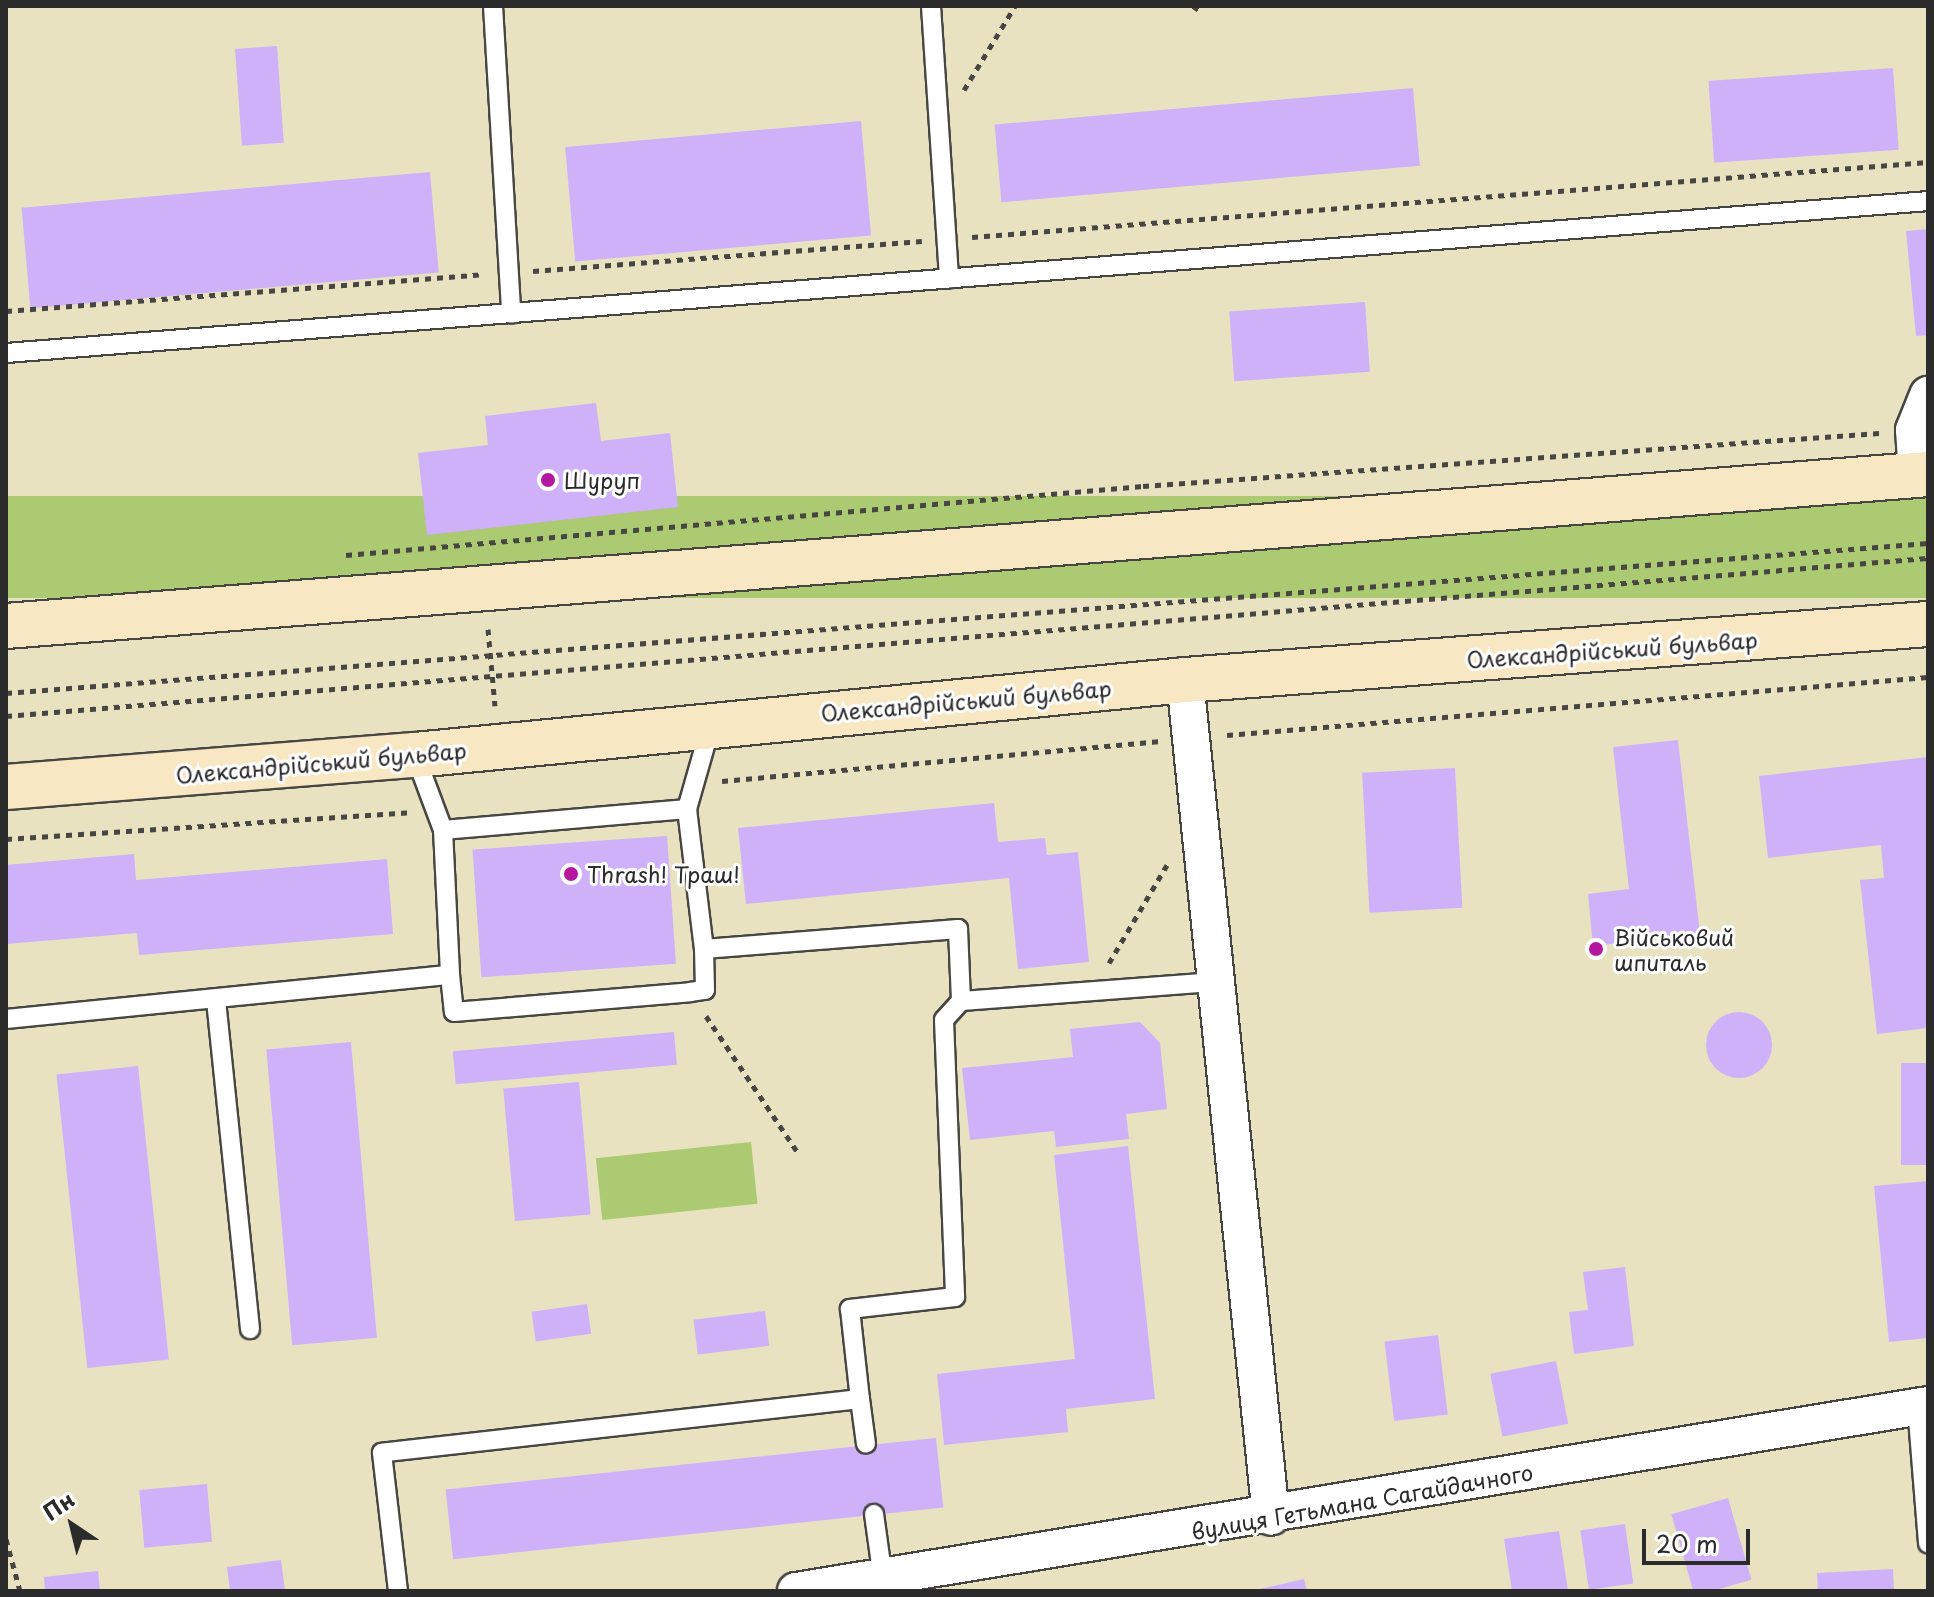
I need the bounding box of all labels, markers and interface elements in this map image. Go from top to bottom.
place label: Шуруп [564,467,640,493]
marker: Шуруп [539,471,557,489]
street label: Олександрійський бульвар [1466,626,1758,672]
street label: Олександрійський бульвар [820,674,1112,726]
street label: Олександрійський бульвар [175,736,467,788]
place label: Thrash! Траш! [587,861,740,887]
marker: Thrash! Траш! [562,865,580,883]
place label: Військовий шпиталь [1614,923,1734,974]
marker: Військовий шпиталь [1585,938,1607,960]
street label: вулиця Гетьмана Сагайдачного [1189,1458,1535,1544]
text: Пн [35,1482,80,1528]
north arrow [32,1485,112,1565]
scale bar [1646,1513,1754,1563]
text: 20 m [1656,1525,1718,1561]

